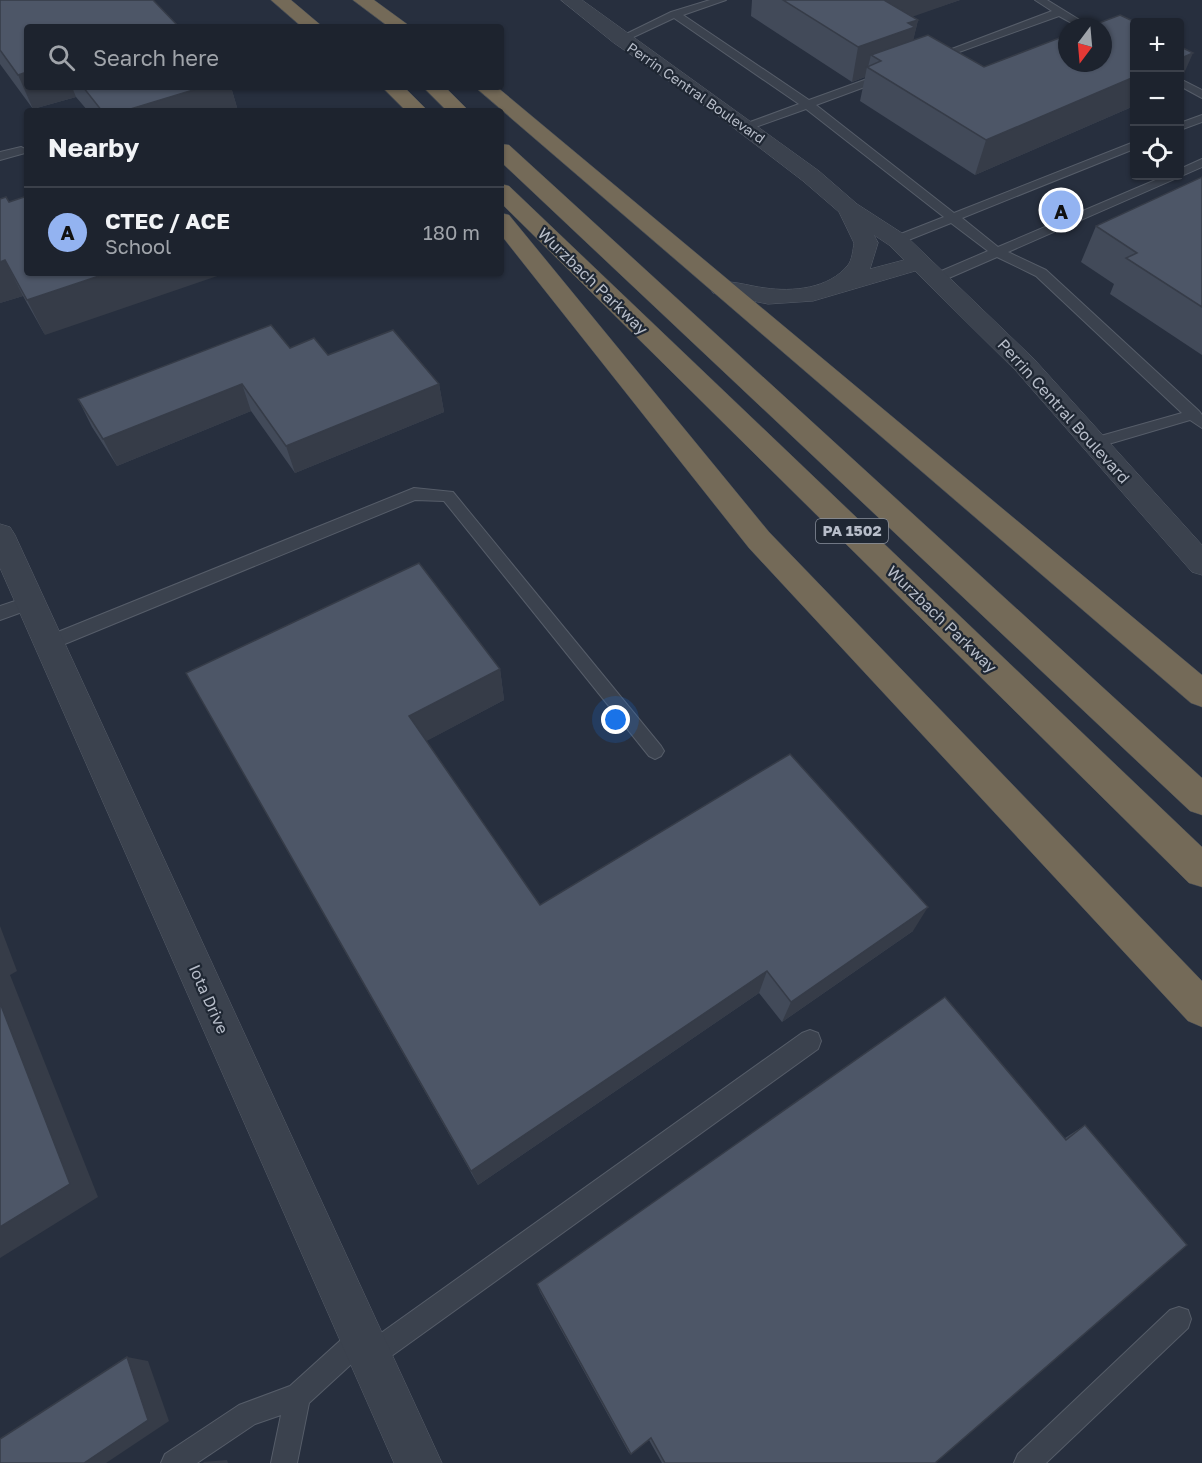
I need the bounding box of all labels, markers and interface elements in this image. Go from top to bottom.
north arrow [1058,18,1112,72]
map controls [1130,18,1184,180]
button: + [1130,18,1184,72]
search box [24,24,504,90]
street label: Perrin Central Boulevard [624,38,769,147]
icon: search [45,41,78,74]
text: Search here [93,44,219,71]
button: − [1130,72,1184,126]
button: locate [1130,126,1184,180]
text: Nearby [48,132,139,163]
pin: A [1042,188,1080,232]
text: CTEC / ACE [105,207,230,234]
text: A [60,220,75,244]
text: 180 m [423,220,480,244]
street label: Wurzbach Parkway [534,223,652,339]
text: School [105,234,171,258]
street label: Perrin Central Boulevard [994,334,1134,488]
road number: PA 1502 [816,519,888,543]
street label: Wurzbach Parkway [883,561,1001,677]
your location [601,705,630,734]
street label: Iota Drive [185,961,233,1037]

